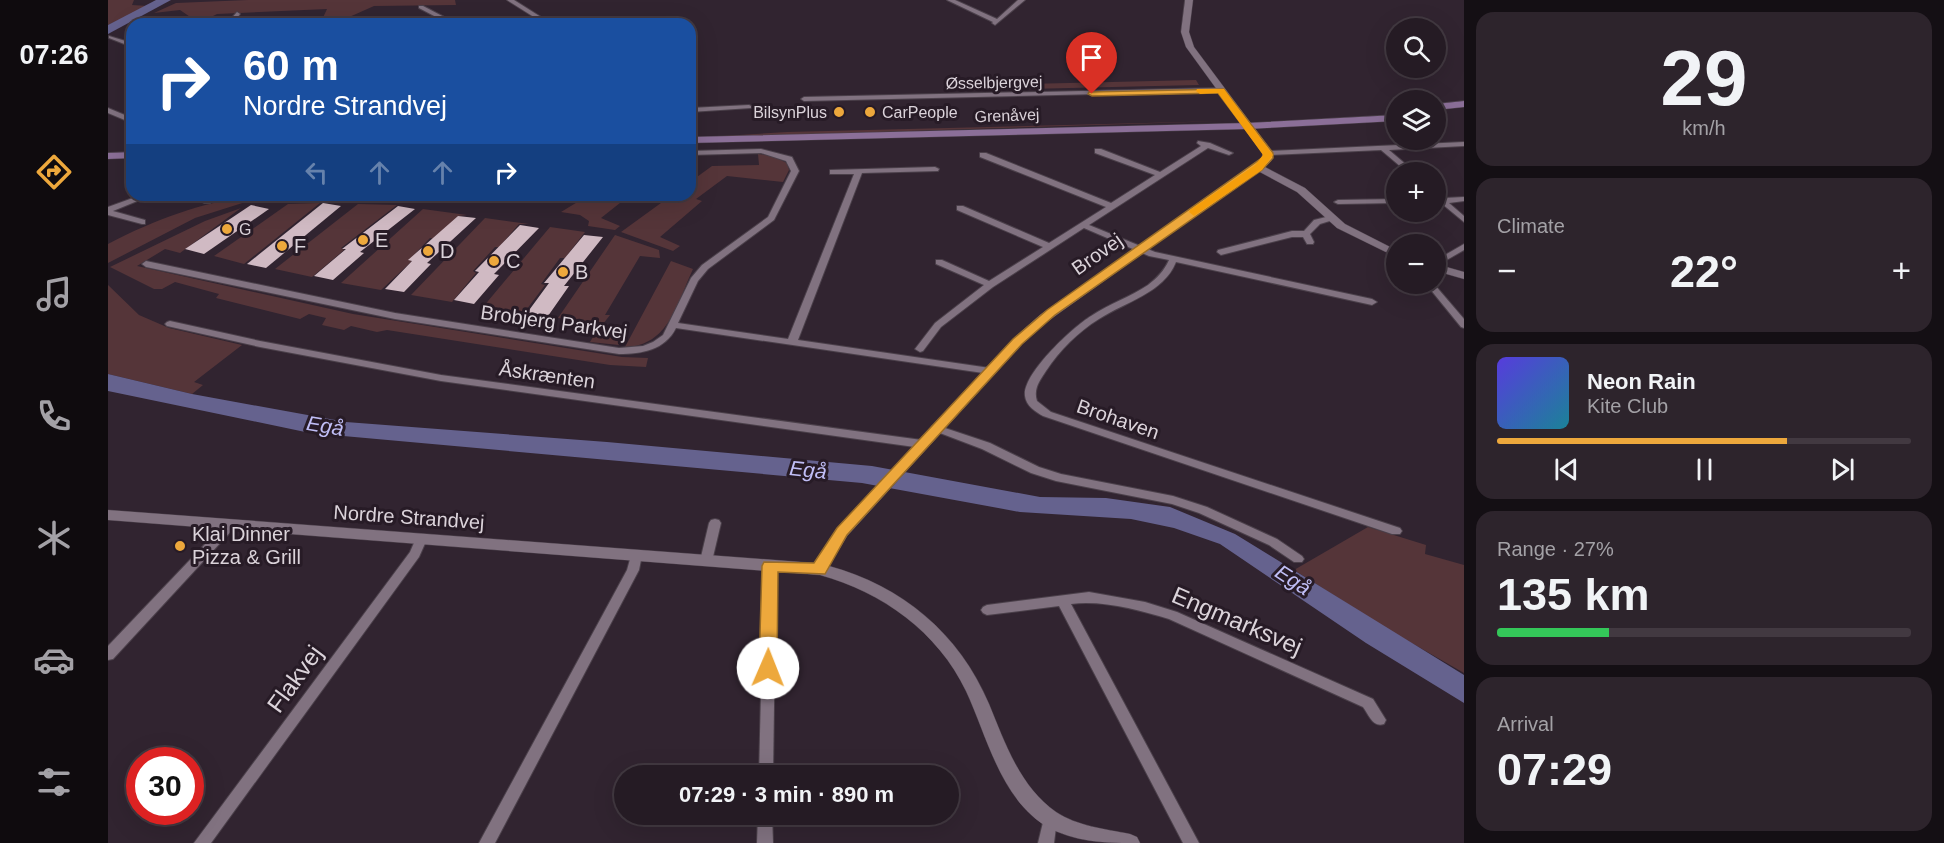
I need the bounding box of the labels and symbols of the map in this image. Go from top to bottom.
pin [1066,32,1117,94]
street label: Øsselbjergvej [945,73,1043,92]
place label: BilsynPlus [753,104,827,121]
place label: CarPeople [882,104,958,121]
marker: BilsynPlus [832,105,846,119]
marker: CarPeople [863,105,877,119]
street label: Grenåvej [974,106,1040,125]
place label: G [239,221,251,238]
marker: G [220,222,234,236]
place label: E [375,229,388,251]
street label: Brovej [1067,229,1127,279]
marker: E [356,233,370,247]
place label: F [294,235,306,257]
marker: F [275,239,289,253]
place label: D [440,240,454,262]
marker: D [421,244,435,258]
place label: C [506,250,520,272]
marker: C [487,254,501,268]
place label: B [575,261,588,283]
marker: B [556,265,570,279]
street label: Brobjerg Parkvej [479,301,629,343]
street label: Åskrænten [498,357,596,393]
street label: Brohaven [1074,395,1162,443]
water label: Egå [305,411,346,440]
water label: Egå [788,456,828,483]
street label: Nordre Strandvej [333,501,485,533]
place label: Klai Dinner Pizza & Grill [192,523,301,568]
marker: Klai Dinner Pizza & Grill [173,539,187,553]
water label: Egå [1271,560,1315,600]
street label: Engmarksvej [1168,581,1306,660]
position arrow [736,636,800,700]
street label: Flakvej [261,640,328,717]
speed limit sign: 30 [126,747,204,825]

